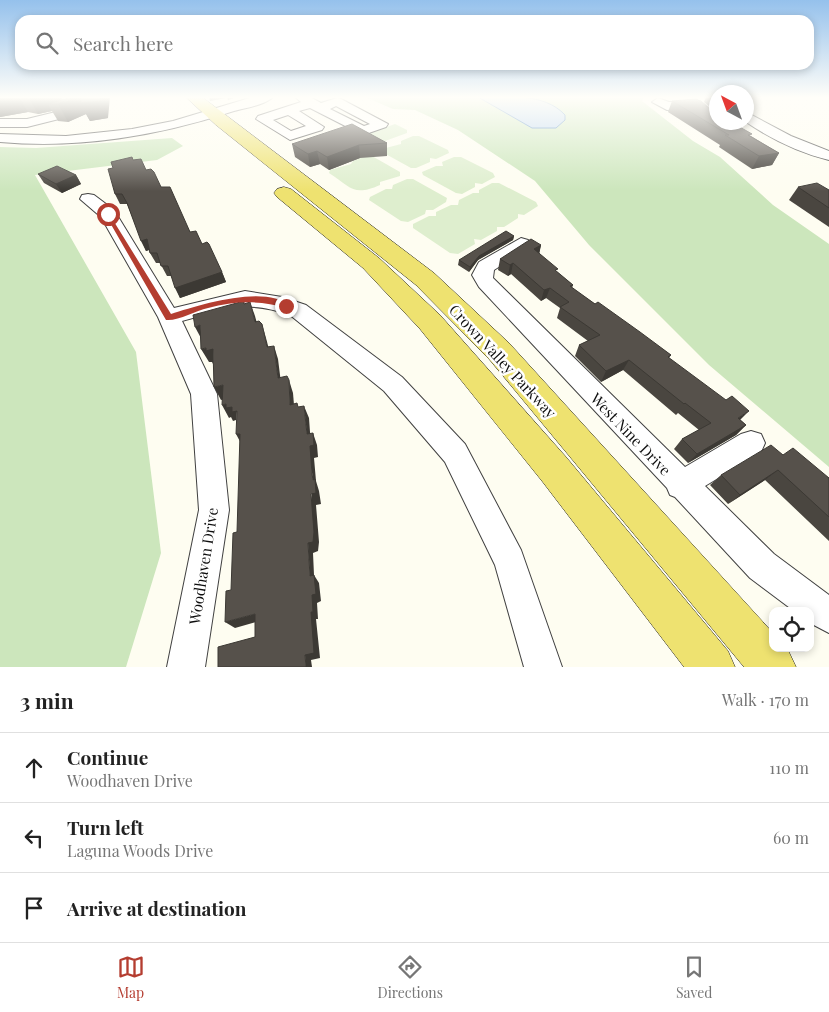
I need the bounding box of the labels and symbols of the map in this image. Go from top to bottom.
north arrow [709,85,754,130]
route start [97,203,120,226]
route end [275,295,298,318]
street label: Crown Valley Parkway [445,300,561,422]
street label: West Nine Drive [586,388,675,480]
street label: Woodhaven Drive [184,506,222,627]

